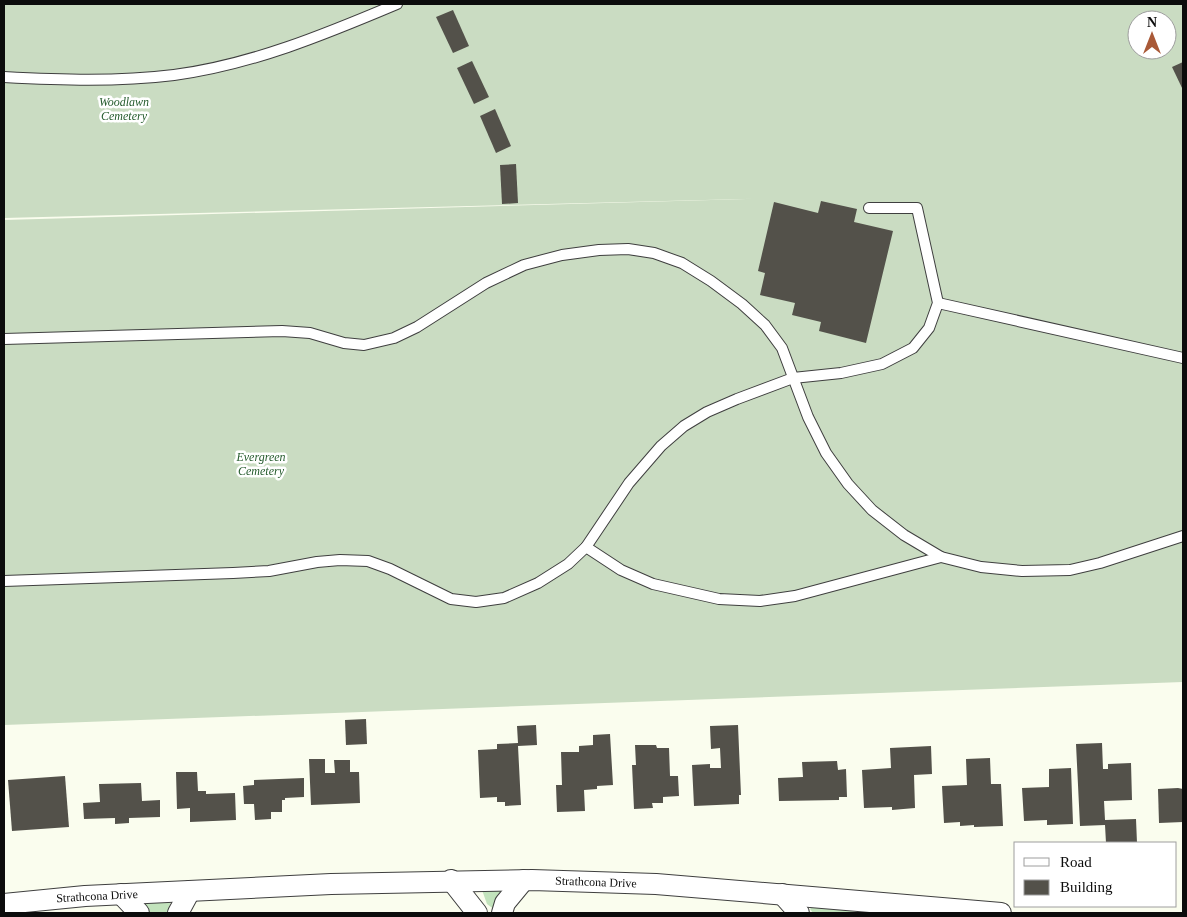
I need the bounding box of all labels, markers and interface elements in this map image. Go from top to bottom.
north arrow [1127,10,1177,60]
text: N [1147,15,1157,30]
park label: Woodlawn Cemetery [99,95,149,123]
park label: Evergreen Cemetery [235,450,286,478]
legend [1014,842,1177,907]
text: Road [1060,854,1092,870]
street label: Strathcona Drive [555,874,637,890]
text: Building [1060,879,1113,895]
street label: Strathcona Drive [56,887,138,905]

